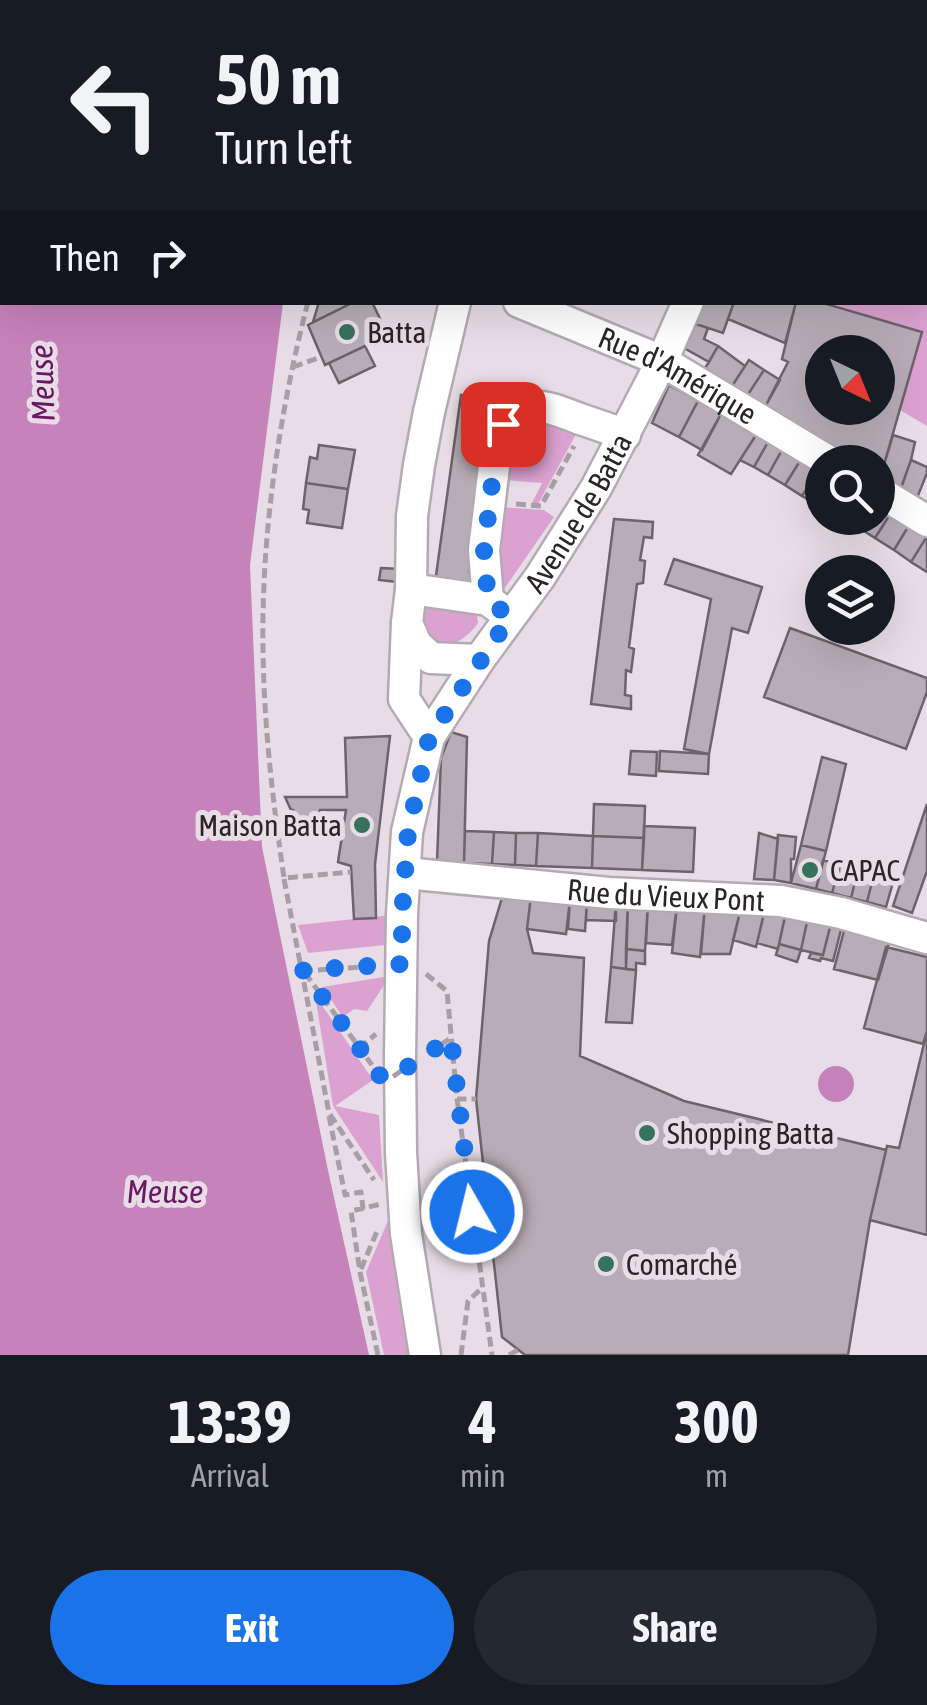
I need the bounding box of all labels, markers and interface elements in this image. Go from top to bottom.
text: 50 m [215,39,341,119]
icon: left [50,40,180,170]
text: Turn left [215,122,353,174]
icon: right [140,230,195,285]
text: Then [50,236,120,279]
place label: Batta [367,315,426,349]
street label: Rue d'Amérique [594,320,763,431]
marker: Batta [336,321,358,343]
north arrow [805,335,895,425]
map controls [805,335,895,645]
water label: Meuse [22,344,62,422]
pin [461,382,546,467]
icon: arrive [476,397,531,452]
street label: Avenue de Batta [518,428,638,599]
button: search [805,445,895,535]
button: layers [805,555,895,645]
place label: Maison Batta [198,808,342,842]
marker: Maison Batta [351,814,373,836]
place label: CAPAC [830,853,900,887]
marker: CAPAC [799,859,821,881]
street label: Rue du Vieux Pont [566,872,766,917]
place label: Shopping Batta [667,1116,835,1150]
marker: Shopping Batta [636,1122,658,1144]
position arrow [420,1160,524,1264]
water label: Meuse [126,1173,204,1210]
place label: Comarché [626,1247,737,1281]
marker: Comarché [595,1253,617,1275]
text: 13:39 [168,1387,292,1456]
text: 4 [469,1387,497,1456]
text: 300 [674,1387,759,1456]
text: Arrival [191,1457,269,1494]
text: min [460,1457,506,1494]
text: m [705,1457,728,1494]
button: Exit [50,1570,454,1685]
button: Share [474,1570,877,1685]

